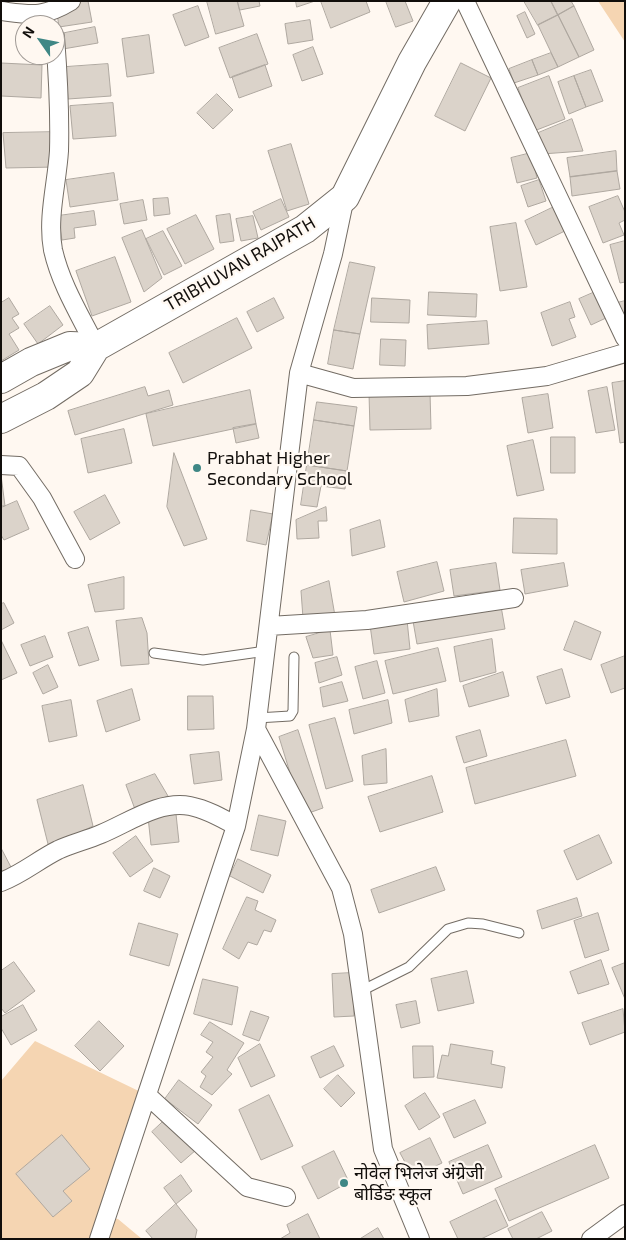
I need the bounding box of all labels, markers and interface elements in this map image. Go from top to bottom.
north arrow [15,15,65,65]
text: N [18,23,38,41]
street label: TRIBHUVAN RAJPATH [161,212,319,316]
place label: Prabhat Higher Secondary School [207,447,352,489]
marker: Prabhat Higher Secondary School [191,462,203,474]
place label: नोवेल भिलेज अंग्रेजी बोर्डिङ स्कूल [354,1162,484,1204]
marker: नोवेल भिलेज अंग्रेजी बोर्डिङ स्कूल [338,1177,350,1189]

